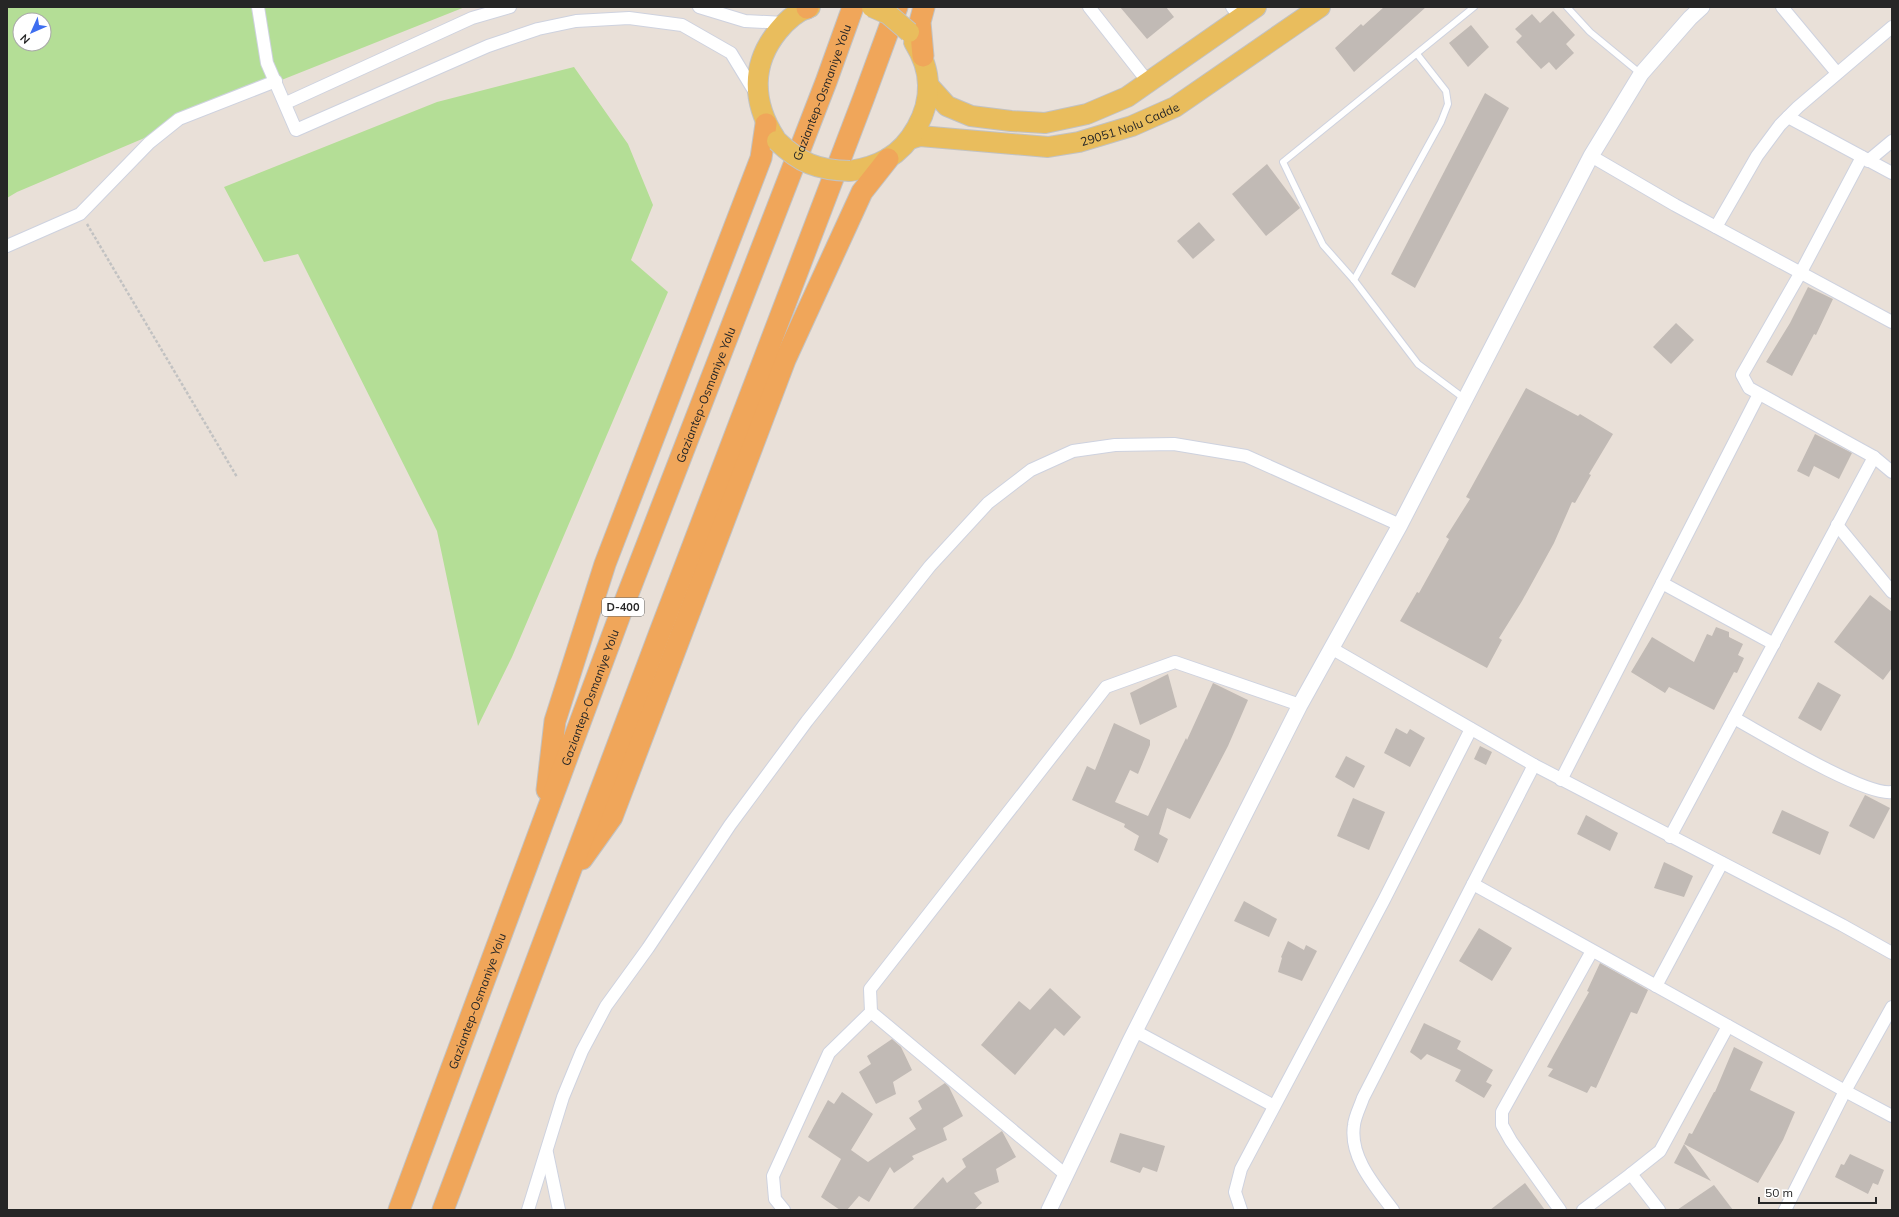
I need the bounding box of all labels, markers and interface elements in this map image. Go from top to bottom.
north arrow [12,12,52,52]
street label: Gaziantep-Osmaniye Yolu [789,22,854,162]
text: N [17,31,33,47]
street label: 29051 Nolu Cadde [1078,99,1182,149]
street label: Gaziantep-Osmaniye Yolu [672,325,738,465]
road number: D-400 [602,598,644,616]
street label: Gaziantep-Osmaniye Yolu [557,627,622,767]
street label: Gaziantep-Osmaniye Yolu [444,931,509,1071]
scale bar [1759,1179,1876,1205]
text: 50 m [1765,1185,1793,1200]

